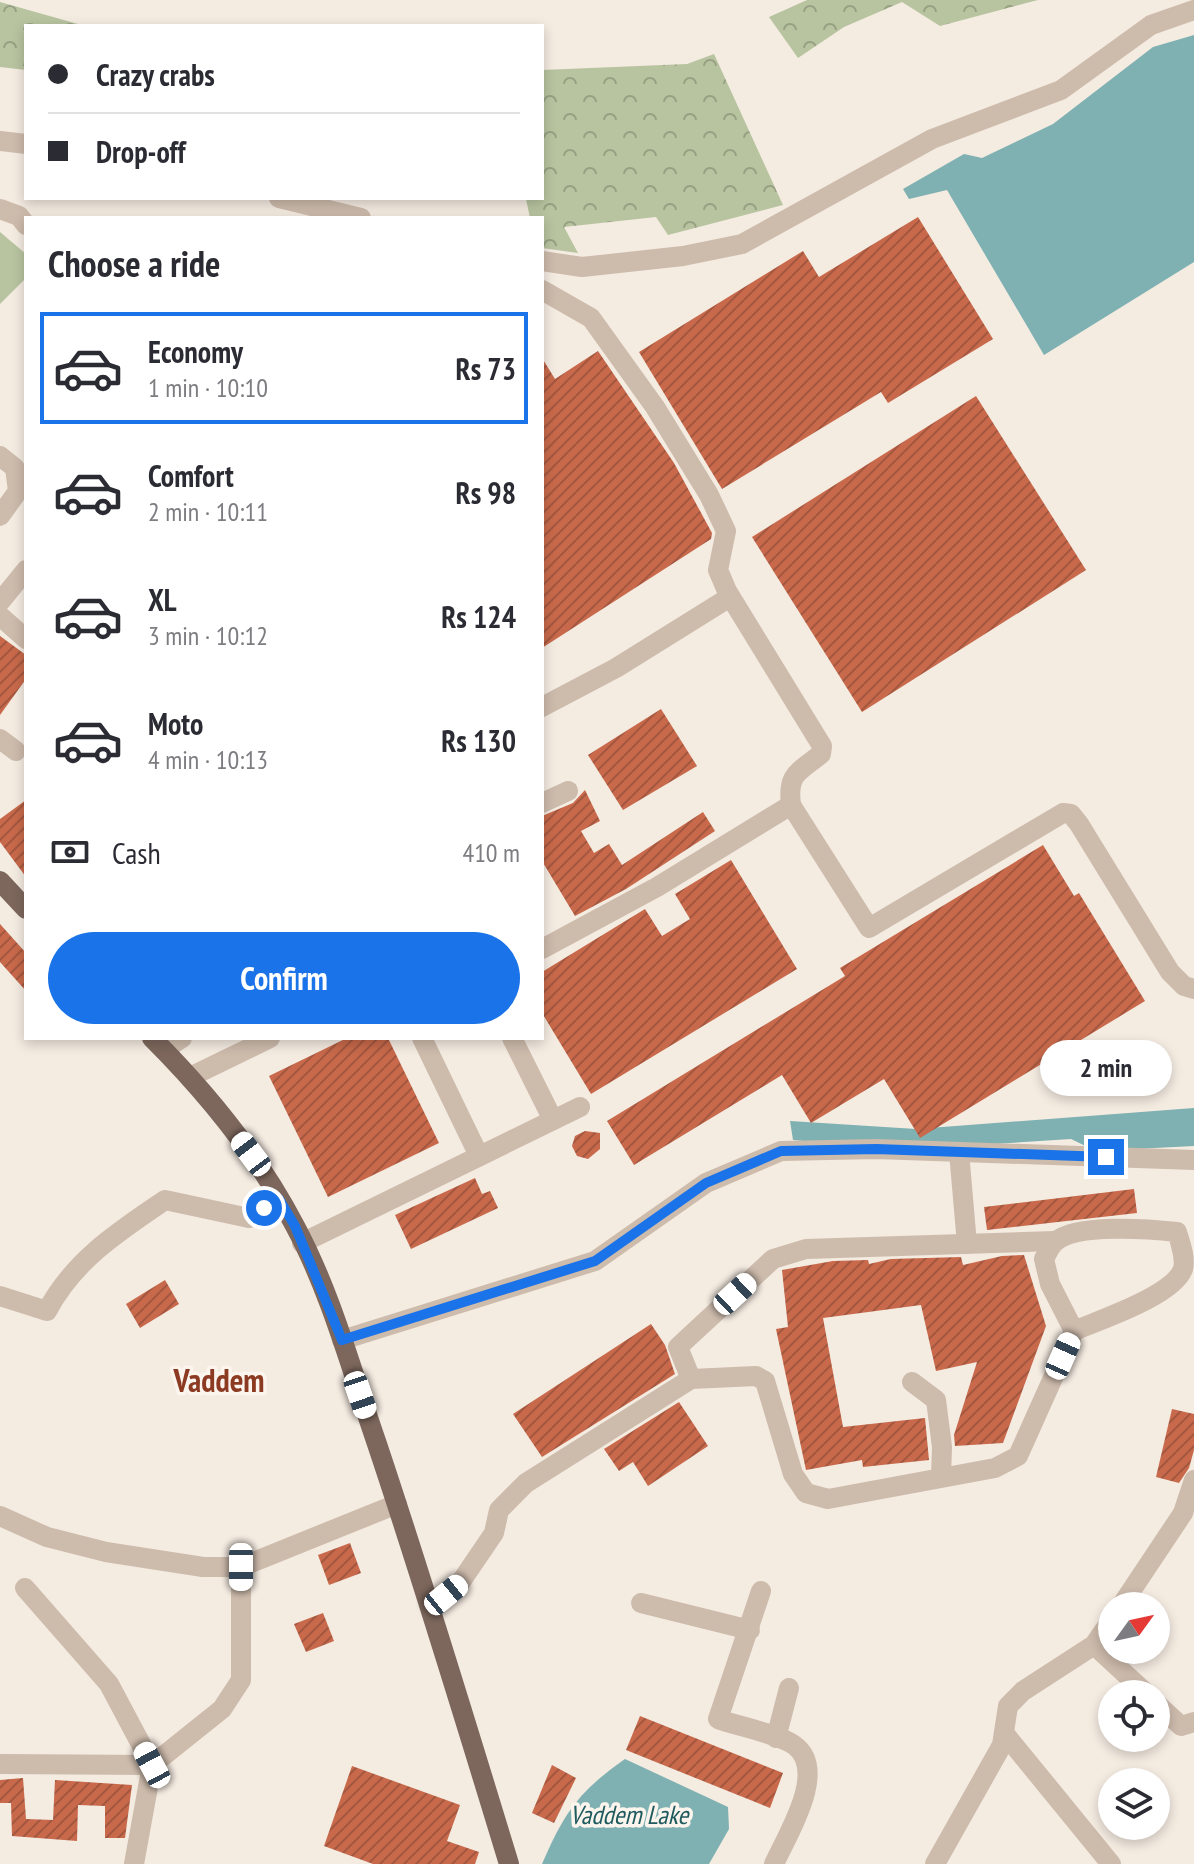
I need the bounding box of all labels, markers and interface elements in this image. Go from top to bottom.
text: Crazy crabs [96,55,215,94]
text: Drop-off [96,132,186,171]
text: Choose a ride [48,240,220,287]
icon: car [52,332,124,404]
text: Economy [148,332,243,371]
text: Rs 73 [456,349,516,388]
text: 1 min · 10:10 [148,371,268,404]
icon: car [52,456,124,528]
text: Comfort [148,456,234,495]
text: Rs 98 [456,473,516,512]
text: 2 min · 10:11 [148,495,268,528]
icon: car [52,580,124,652]
text: XL [148,580,177,619]
text: Rs 124 [441,597,516,636]
text: 3 min · 10:12 [148,619,268,652]
icon: car [52,704,124,776]
text: Moto [148,704,203,743]
text: Rs 130 [441,721,516,760]
text: 4 min · 10:13 [148,743,268,776]
icon: cash [48,830,92,874]
text: Cash [112,833,161,872]
text: 410 m [462,836,520,869]
button: Confirm [48,932,520,1024]
callout: 2 min [1040,1041,1172,1097]
text: 2 min [1080,1051,1132,1084]
car [227,1128,275,1180]
route end [1088,1139,1124,1175]
route start [246,1190,282,1226]
car [709,1269,761,1319]
car [1042,1329,1084,1383]
district label: Vaddem [172,1359,265,1401]
car [341,1368,379,1422]
car [229,1543,253,1591]
car [420,1571,472,1619]
north arrow [1098,1592,1170,1664]
map controls [1098,1592,1170,1840]
button: locate [1098,1680,1170,1752]
car [130,1738,174,1792]
button: layers [1098,1768,1170,1840]
water label: Vaddem Lake [570,1798,690,1831]

